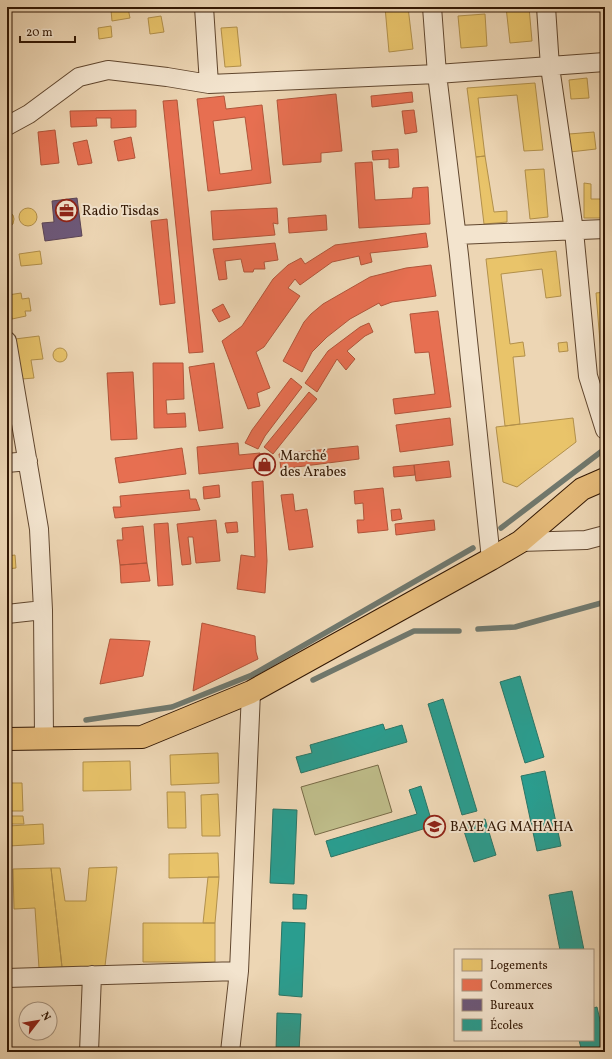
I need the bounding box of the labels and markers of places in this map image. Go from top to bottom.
office icon: Radio Tisdas [53,198,79,224]
place label: Radio Tisdas [82,202,159,221]
place label: Marché des Arabes [280,447,346,482]
shop icon: Marché des Arabes [251,451,277,477]
school or university icon: BAYE AG MAHAHA [421,814,447,840]
place label: BAYE AG MAHAHA [450,818,574,837]

